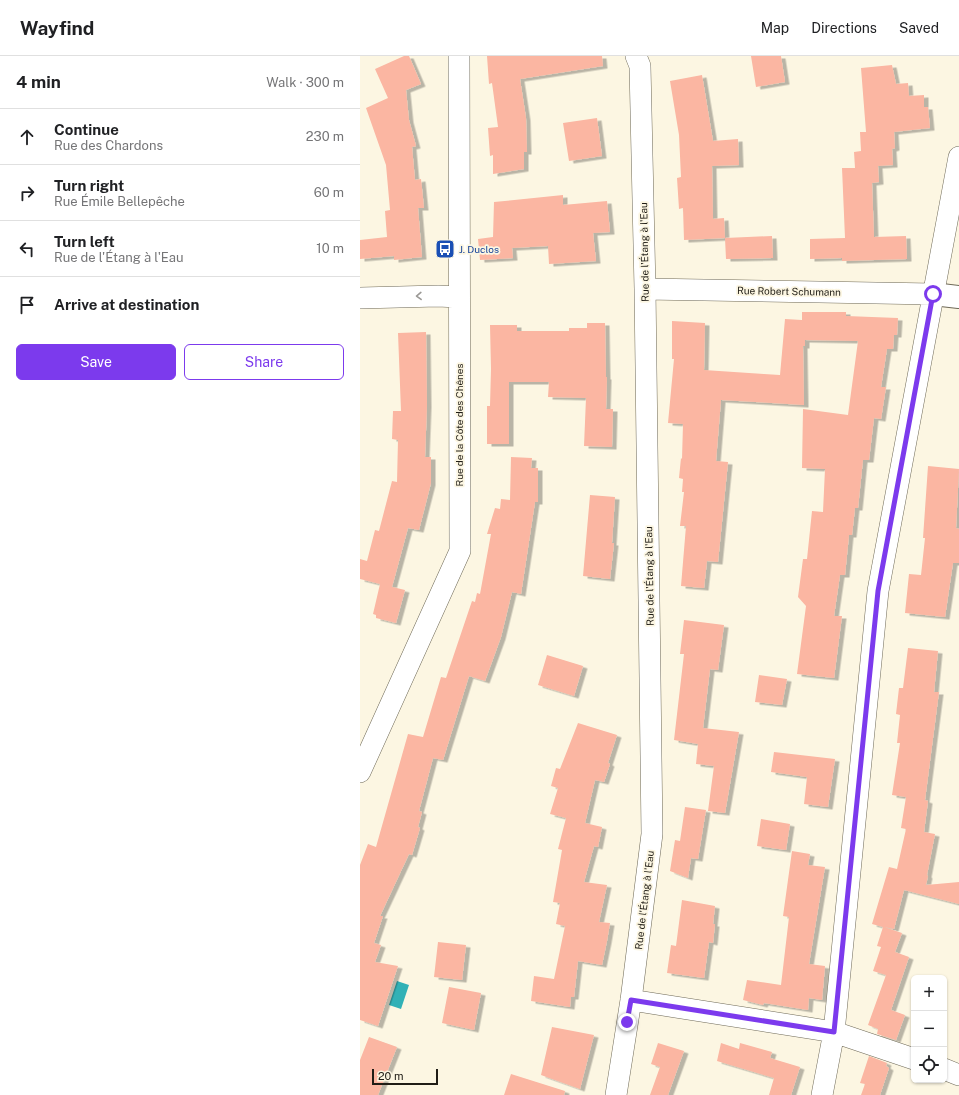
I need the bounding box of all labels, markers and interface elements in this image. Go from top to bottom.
text: Wayfind [20,17,94,39]
text: Map [761,20,789,36]
text: Directions [811,20,877,36]
text: Saved [899,20,939,36]
text: 4 min [16,72,61,92]
text: Walk · 300 m [266,75,344,90]
text: Continue [54,121,119,138]
icon: ahead [16,126,38,148]
text: 230 m [306,129,344,144]
text: Rue des Chardons [54,138,163,153]
text: Turn right [54,177,124,194]
icon: right [16,182,38,204]
text: 60 m [314,185,344,200]
text: Rue Émile Bellepêche [54,194,185,209]
street label: Rue de l'Étang à l'Eau [637,202,651,302]
text: Turn left [54,233,115,250]
icon: left [16,238,38,260]
bus stop icon: J. Duclos [434,238,456,260]
text: 10 m [316,241,344,256]
place label: J. Duclos [459,243,499,255]
text: Rue de l'Étang à l'Eau [54,250,184,265]
street label: Rue Robert Schumann [737,284,841,298]
route start [924,285,942,303]
one-way arrow [416,292,422,301]
icon: arrive [16,294,38,316]
text: Arrive at destination [54,296,199,313]
button: Save [16,344,176,380]
button: Share [184,344,344,380]
street label: Rue de la Côte des Chênes [453,363,465,487]
street label: Rue de l'Étang à l'Eau [642,526,656,626]
street label: Rue de l'Étang à l'Eau [632,850,656,950]
map controls [911,975,947,1083]
button: + [911,975,947,1011]
button: − [911,1011,947,1047]
route end [618,1013,636,1031]
button: locate [911,1047,947,1083]
scale bar [372,1067,438,1086]
text: 20 m [378,1070,403,1082]

